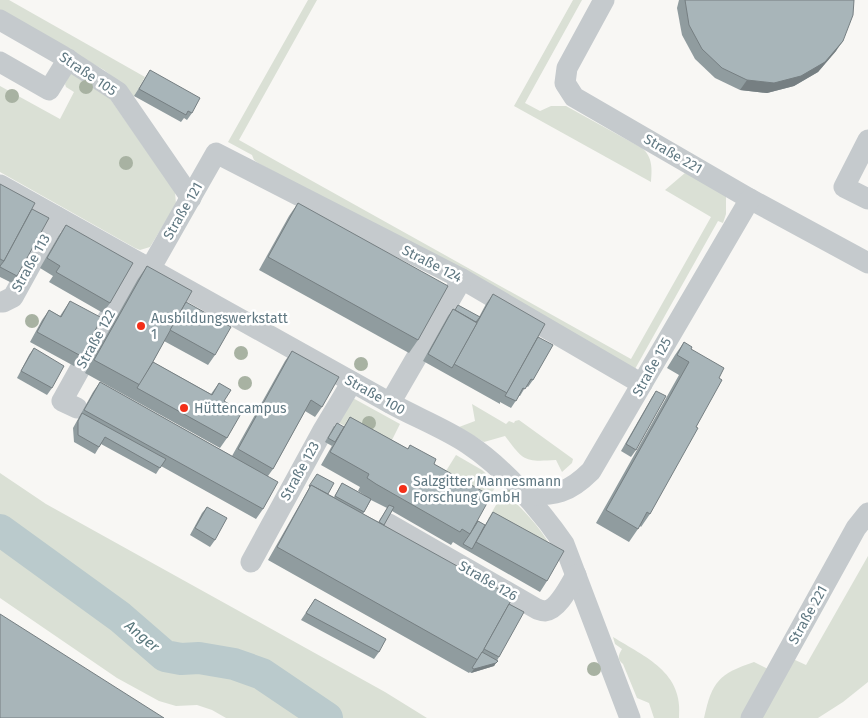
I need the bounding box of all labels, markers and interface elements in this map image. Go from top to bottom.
street label: Straße 105 [56,49,120,99]
street label: Straße 221 [641,131,705,177]
street label: Straße 121 [160,179,206,243]
street label: Straße 113 [8,231,54,295]
street label: Straße 124 [399,242,465,287]
street label: Straße 122 [73,306,119,371]
place label: Ausbildungswerkstatt 1 [151,310,289,343]
marker: Ausbildungswerkstatt 1 [135,320,147,332]
street label: Straße 125 [629,335,675,399]
street label: Straße 100 [342,371,408,419]
place label: Hüttencampus [194,400,287,417]
marker: Hüttencampus [178,402,190,414]
street label: Straße 123 [277,439,323,503]
place label: Salzgitter Mannesmann Forschung GmbH [413,473,561,506]
marker: Salzgitter Mannesmann Forschung GmbH [397,483,409,495]
street label: Straße 126 [455,557,521,605]
street label: Straße 221 [785,583,831,647]
water label: Anger [120,616,164,656]

